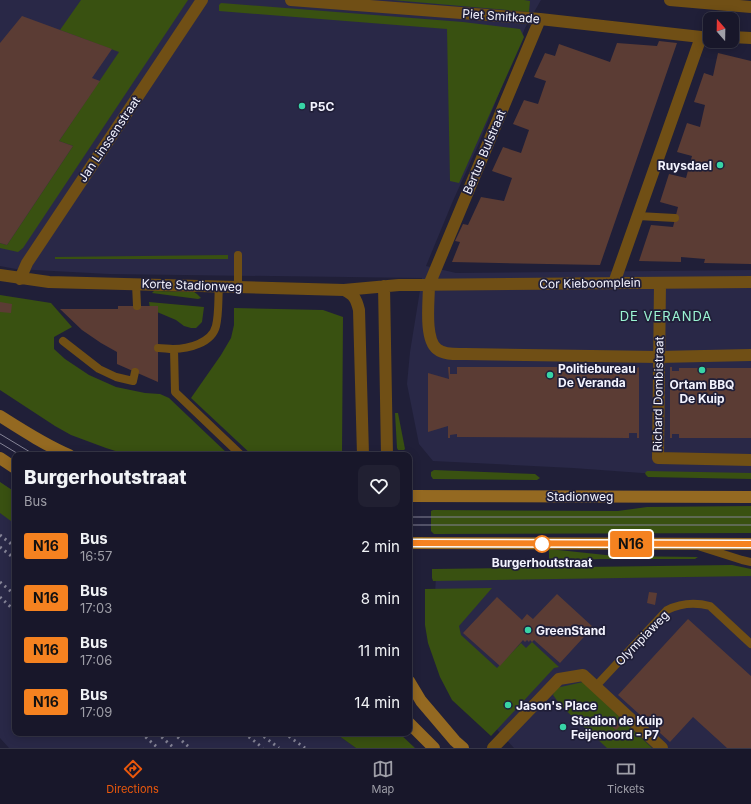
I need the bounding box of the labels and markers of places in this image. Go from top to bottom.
place label: P5C [310,99,334,114]
marker: P5C [297,101,307,111]
place label: Ruysdael [658,158,712,173]
marker: Ruysdael [715,160,725,170]
place label: Politiebureau De Veranda [558,361,636,390]
marker: Ortam BBQ De Kuip [697,365,707,375]
marker: Politiebureau De Veranda [545,370,555,380]
place label: Ortam BBQ De Kuip [670,377,734,406]
marker: Burgerhoutstraat [533,535,551,553]
place label: Burgerhoutstraat [492,555,593,570]
place label: GreenStand [536,623,606,638]
marker: GreenStand [523,625,533,635]
place label: Jason's Place [516,698,597,713]
marker: Jason's Place [503,700,513,710]
place label: Stadion de Kuip Feijenoord - P7 [571,713,663,742]
marker: Stadion de Kuip Feijenoord - P7 [558,722,568,732]

